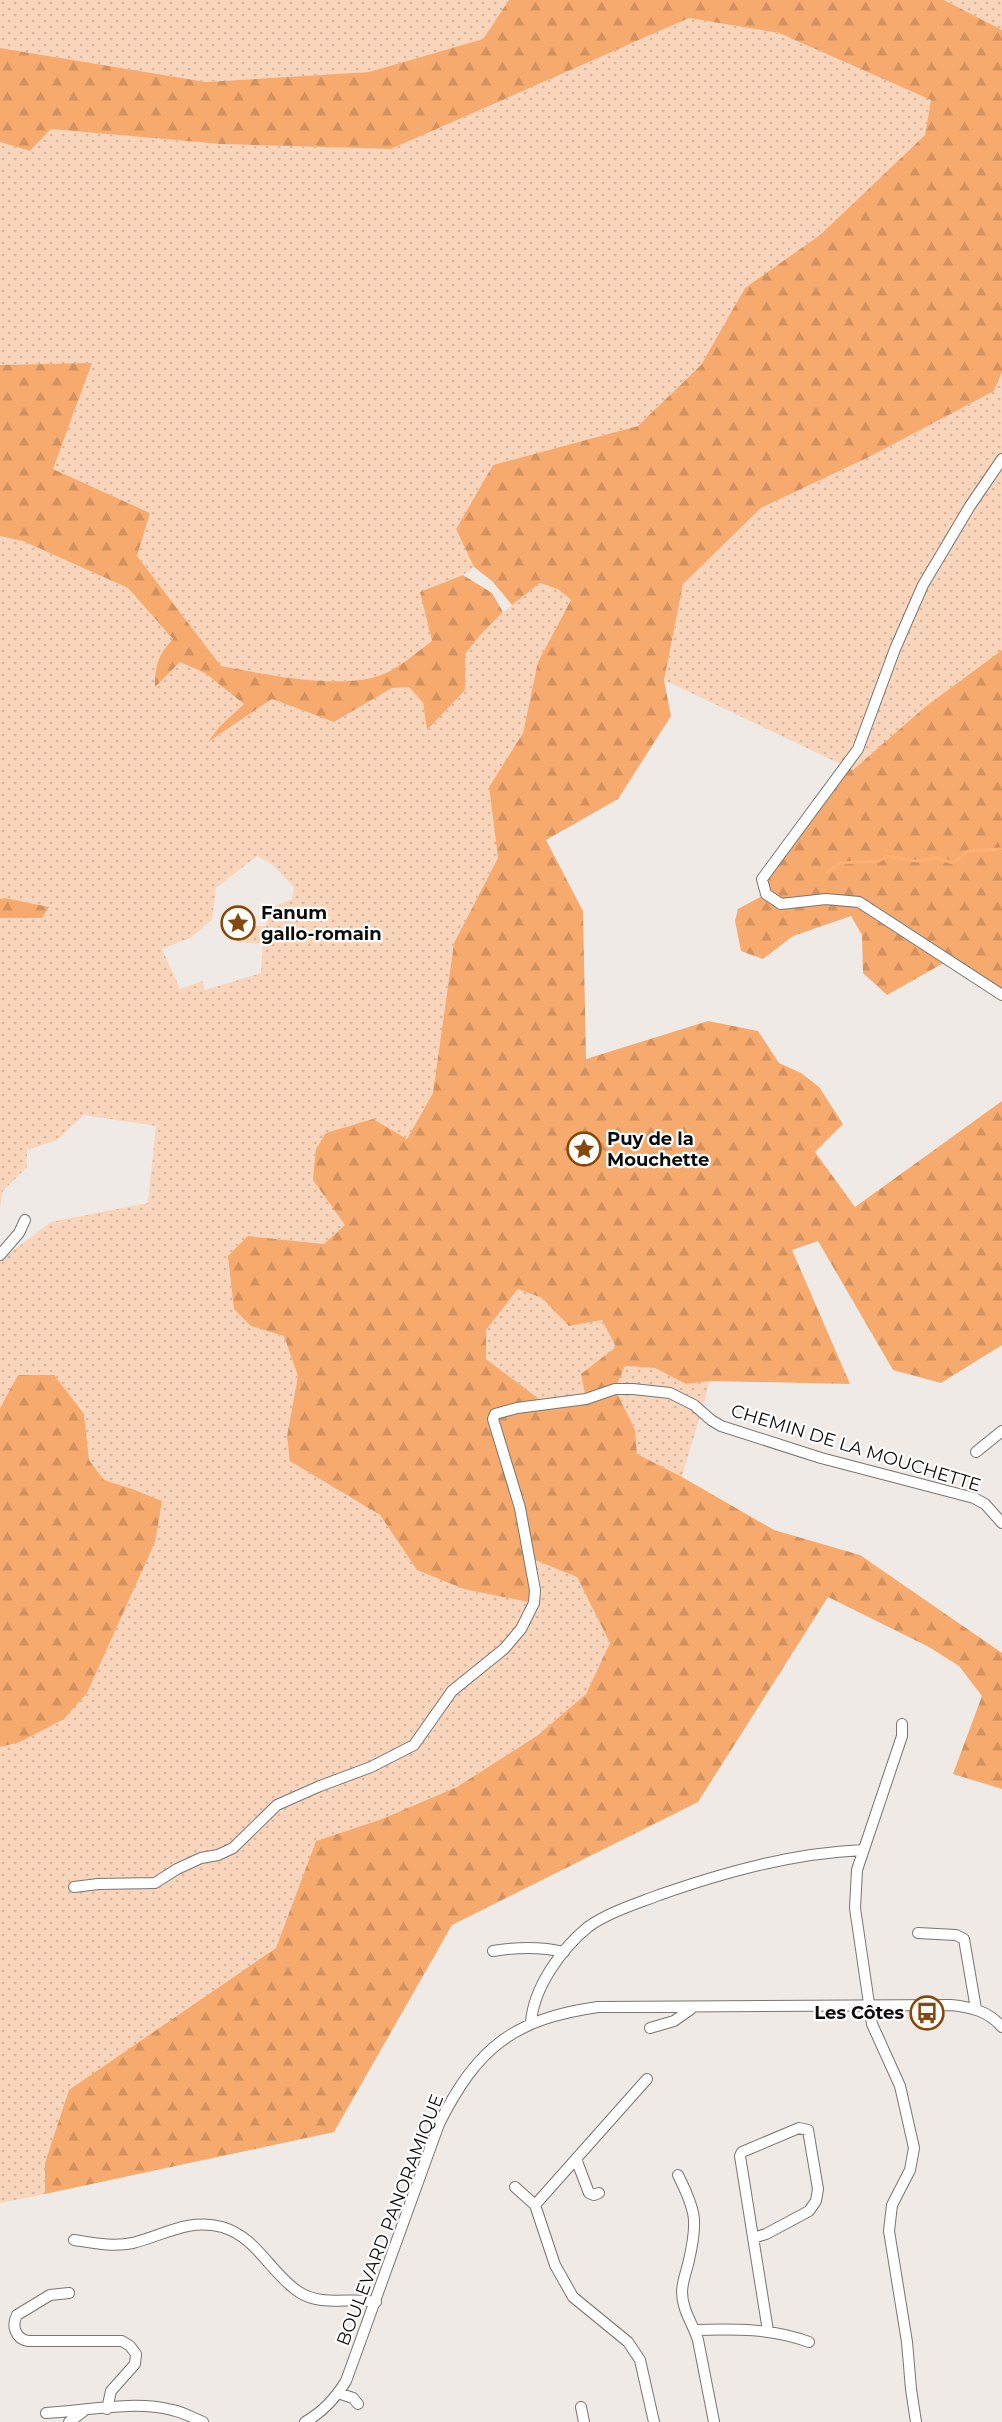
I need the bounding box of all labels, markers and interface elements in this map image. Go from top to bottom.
place label: Fanum gallo-romain [261,902,382,945]
place icon: Fanum gallo-romain [220,905,256,941]
place label: Puy de la Mouchette [607,1128,709,1171]
place icon: Puy de la Mouchette [566,1131,602,1167]
street label: CHEMIN DE LA MOUCHETTE [728,1399,984,1497]
bus stop icon: Les Côtes [909,1995,945,2031]
place label: Les Côtes [814,2002,904,2024]
street label: BOULEVARD PANORAMIQUE [332,2091,448,2349]

